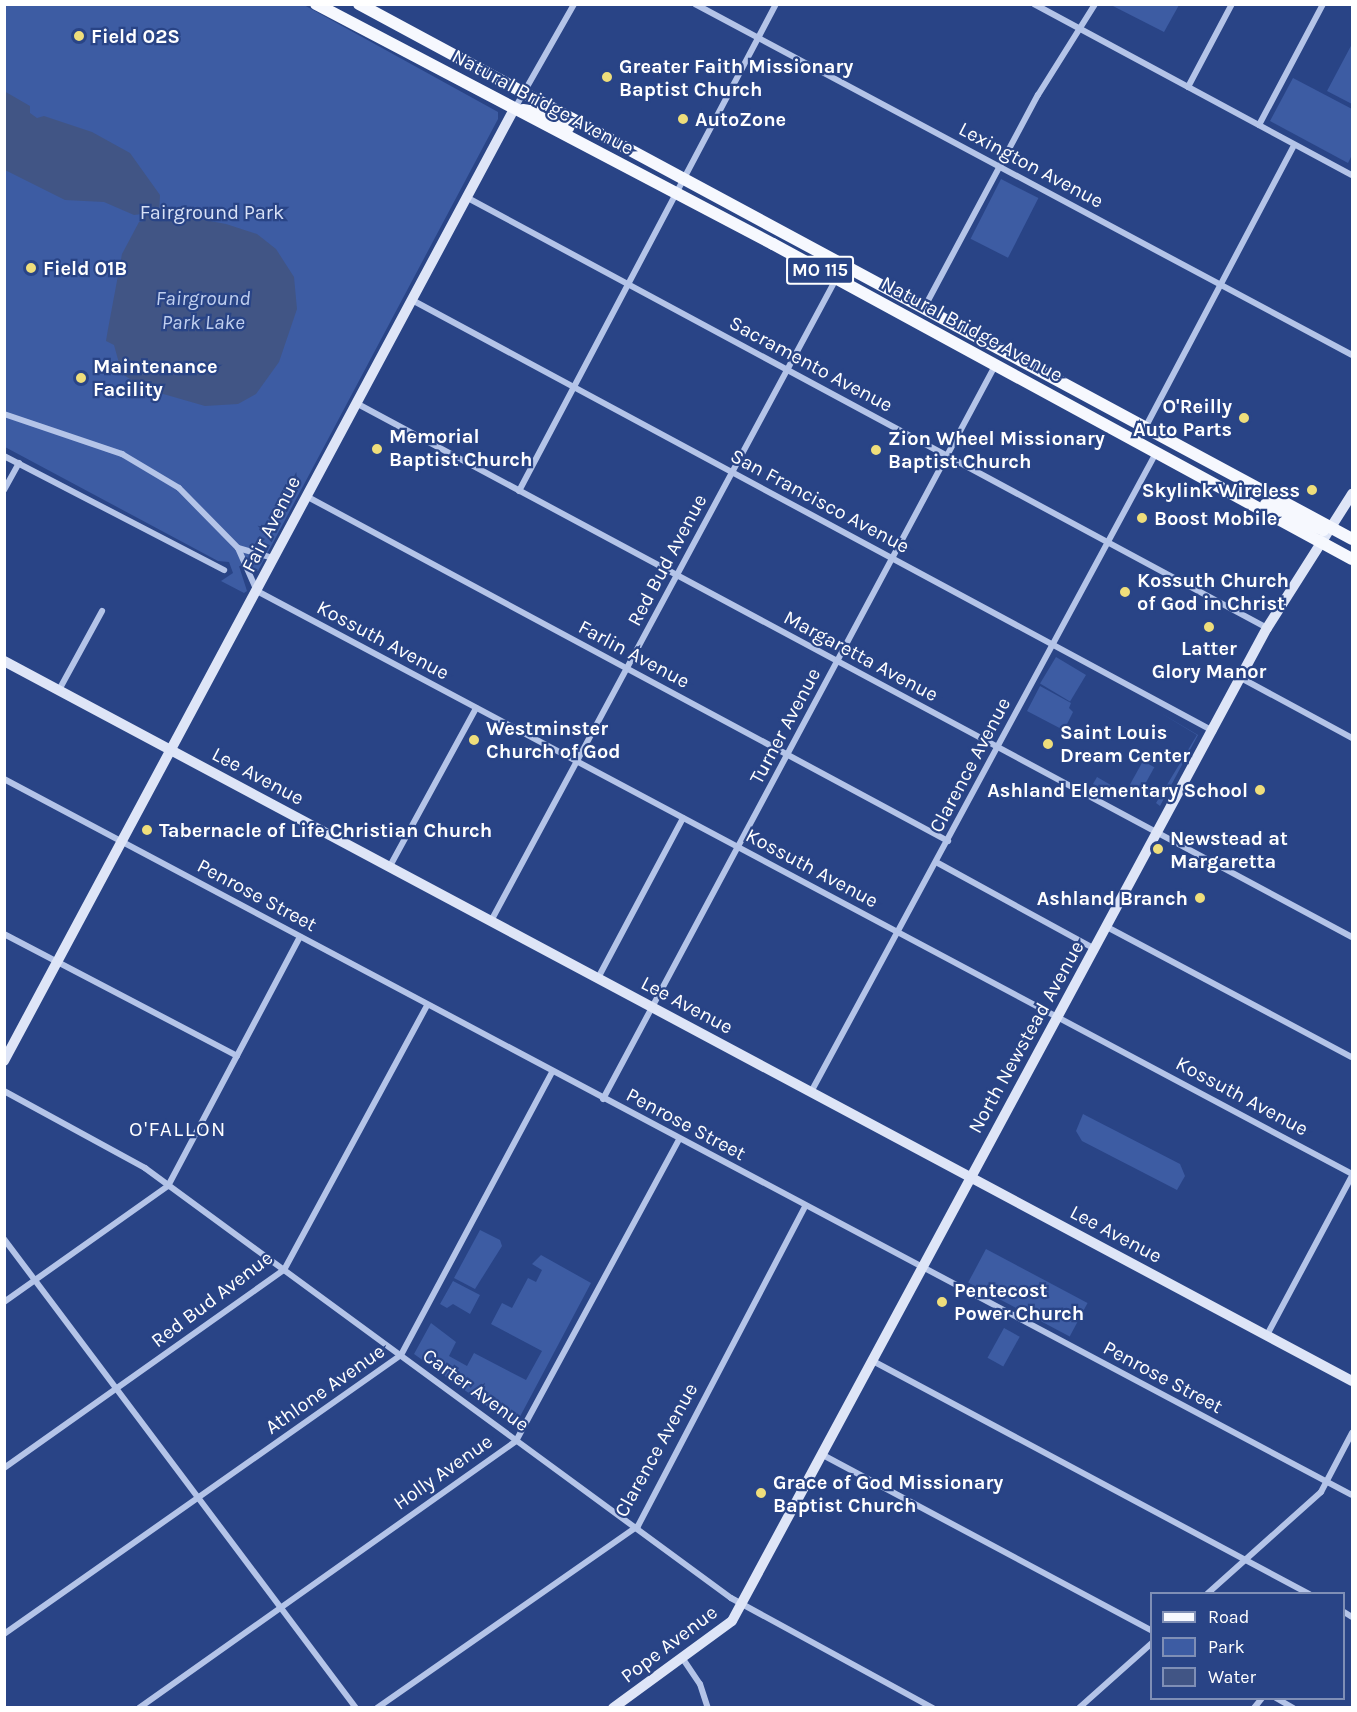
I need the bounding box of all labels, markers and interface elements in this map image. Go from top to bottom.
place label: Field 02S [91,24,180,48]
marker: Field 02S [72,29,86,43]
street label: Natural Bridge Avenue [448,44,638,160]
place label: Greater Faith Missionary Baptist Church [619,54,853,101]
marker: Greater Faith Missionary Baptist Church [600,70,614,84]
place label: AutoZone [695,107,786,131]
marker: AutoZone [676,112,690,126]
street label: Lexington Avenue [955,117,1107,213]
park label: Fairground Park [140,200,284,224]
road number: MO 115 [786,255,854,285]
place label: Field 01B [43,256,127,280]
marker: Field 01B [24,261,38,275]
street label: Natural Bridge Avenue [877,271,1067,387]
water label: Fairground Park Lake [156,285,250,335]
street label: Sacramento Avenue [725,311,897,417]
place label: Maintenance Facility [93,354,218,401]
marker: Maintenance Facility [74,371,88,385]
place label: O'Reilly Auto Parts [1133,394,1232,441]
marker: O'Reilly Auto Parts [1237,411,1251,425]
place label: Memorial Baptist Church [389,425,532,472]
place label: Zion Wheel Missionary Baptist Church [888,426,1105,473]
marker: Memorial Baptist Church [370,442,384,456]
marker: Zion Wheel Missionary Baptist Church [869,443,883,457]
street label: San Francisco Avenue [726,444,914,558]
street label: Fair Avenue [237,472,305,576]
place label: Skylink Wireless [1142,478,1300,502]
marker: Skylink Wireless [1305,483,1319,497]
street label: Red Bud Avenue [622,490,712,630]
place label: Boost Mobile [1154,506,1277,530]
marker: Boost Mobile [1135,511,1149,525]
place label: Kossuth Church of God in Christ [1137,568,1289,615]
marker: Kossuth Church of God in Christ [1118,585,1132,599]
street label: Kossuth Avenue [313,595,453,685]
street label: Margaretta Avenue [780,605,942,707]
street label: Farlin Avenue [574,615,694,693]
marker: Latter Glory Manor [1202,620,1216,634]
place label: Latter Glory Manor [1152,636,1266,683]
street label: Turner Avenue [744,664,826,788]
street label: Clarence Avenue [924,693,1016,837]
place label: Westminster Church of God [486,716,620,763]
place label: Saint Louis Dream Center [1060,720,1190,767]
marker: Westminster Church of God [467,733,481,747]
marker: Saint Louis Dream Center [1041,737,1055,751]
street label: Lee Avenue [208,742,308,810]
place label: Ashland Elementary School [987,778,1248,802]
marker: Ashland Elementary School [1253,783,1267,797]
place label: Tabernacle of Life Christian Church [159,818,492,842]
marker: Tabernacle of Life Christian Church [140,823,154,837]
street label: Kossuth Avenue [742,823,882,913]
place label: Newstead at Margaretta [1170,826,1288,873]
marker: Newstead at Margaretta [1151,842,1165,856]
street label: Penrose Street [193,853,321,937]
place label: Ashland Branch [1037,886,1188,910]
marker: Ashland Branch [1193,891,1207,905]
street label: North Newstead Avenue [963,937,1089,1137]
street label: Lee Avenue [637,971,737,1039]
street label: Kossuth Avenue [1172,1051,1312,1141]
street label: Penrose Street [622,1082,750,1166]
district label: O'FALLON [129,1116,227,1142]
street label: Lee Avenue [1066,1200,1166,1268]
street label: Red Bud Avenue [146,1245,278,1353]
place label: Pentecost Power Church [954,1278,1084,1325]
marker: Pentecost Power Church [935,1295,949,1309]
street label: Penrose Street [1099,1335,1227,1419]
street label: Athlone Avenue [261,1339,389,1439]
street label: Carter Avenue [418,1343,534,1437]
street label: Clarence Avenue [609,1379,703,1521]
street label: Holly Avenue [389,1429,497,1515]
place label: Grace of God Missionary Baptist Church [773,1470,1003,1517]
marker: Grace of God Missionary Baptist Church [754,1486,768,1500]
legend [1150,1592,1345,1700]
street label: Pope Avenue [616,1600,722,1688]
text: Road [1208,1606,1249,1628]
text: Park [1208,1636,1245,1658]
text: Water [1208,1666,1256,1688]

